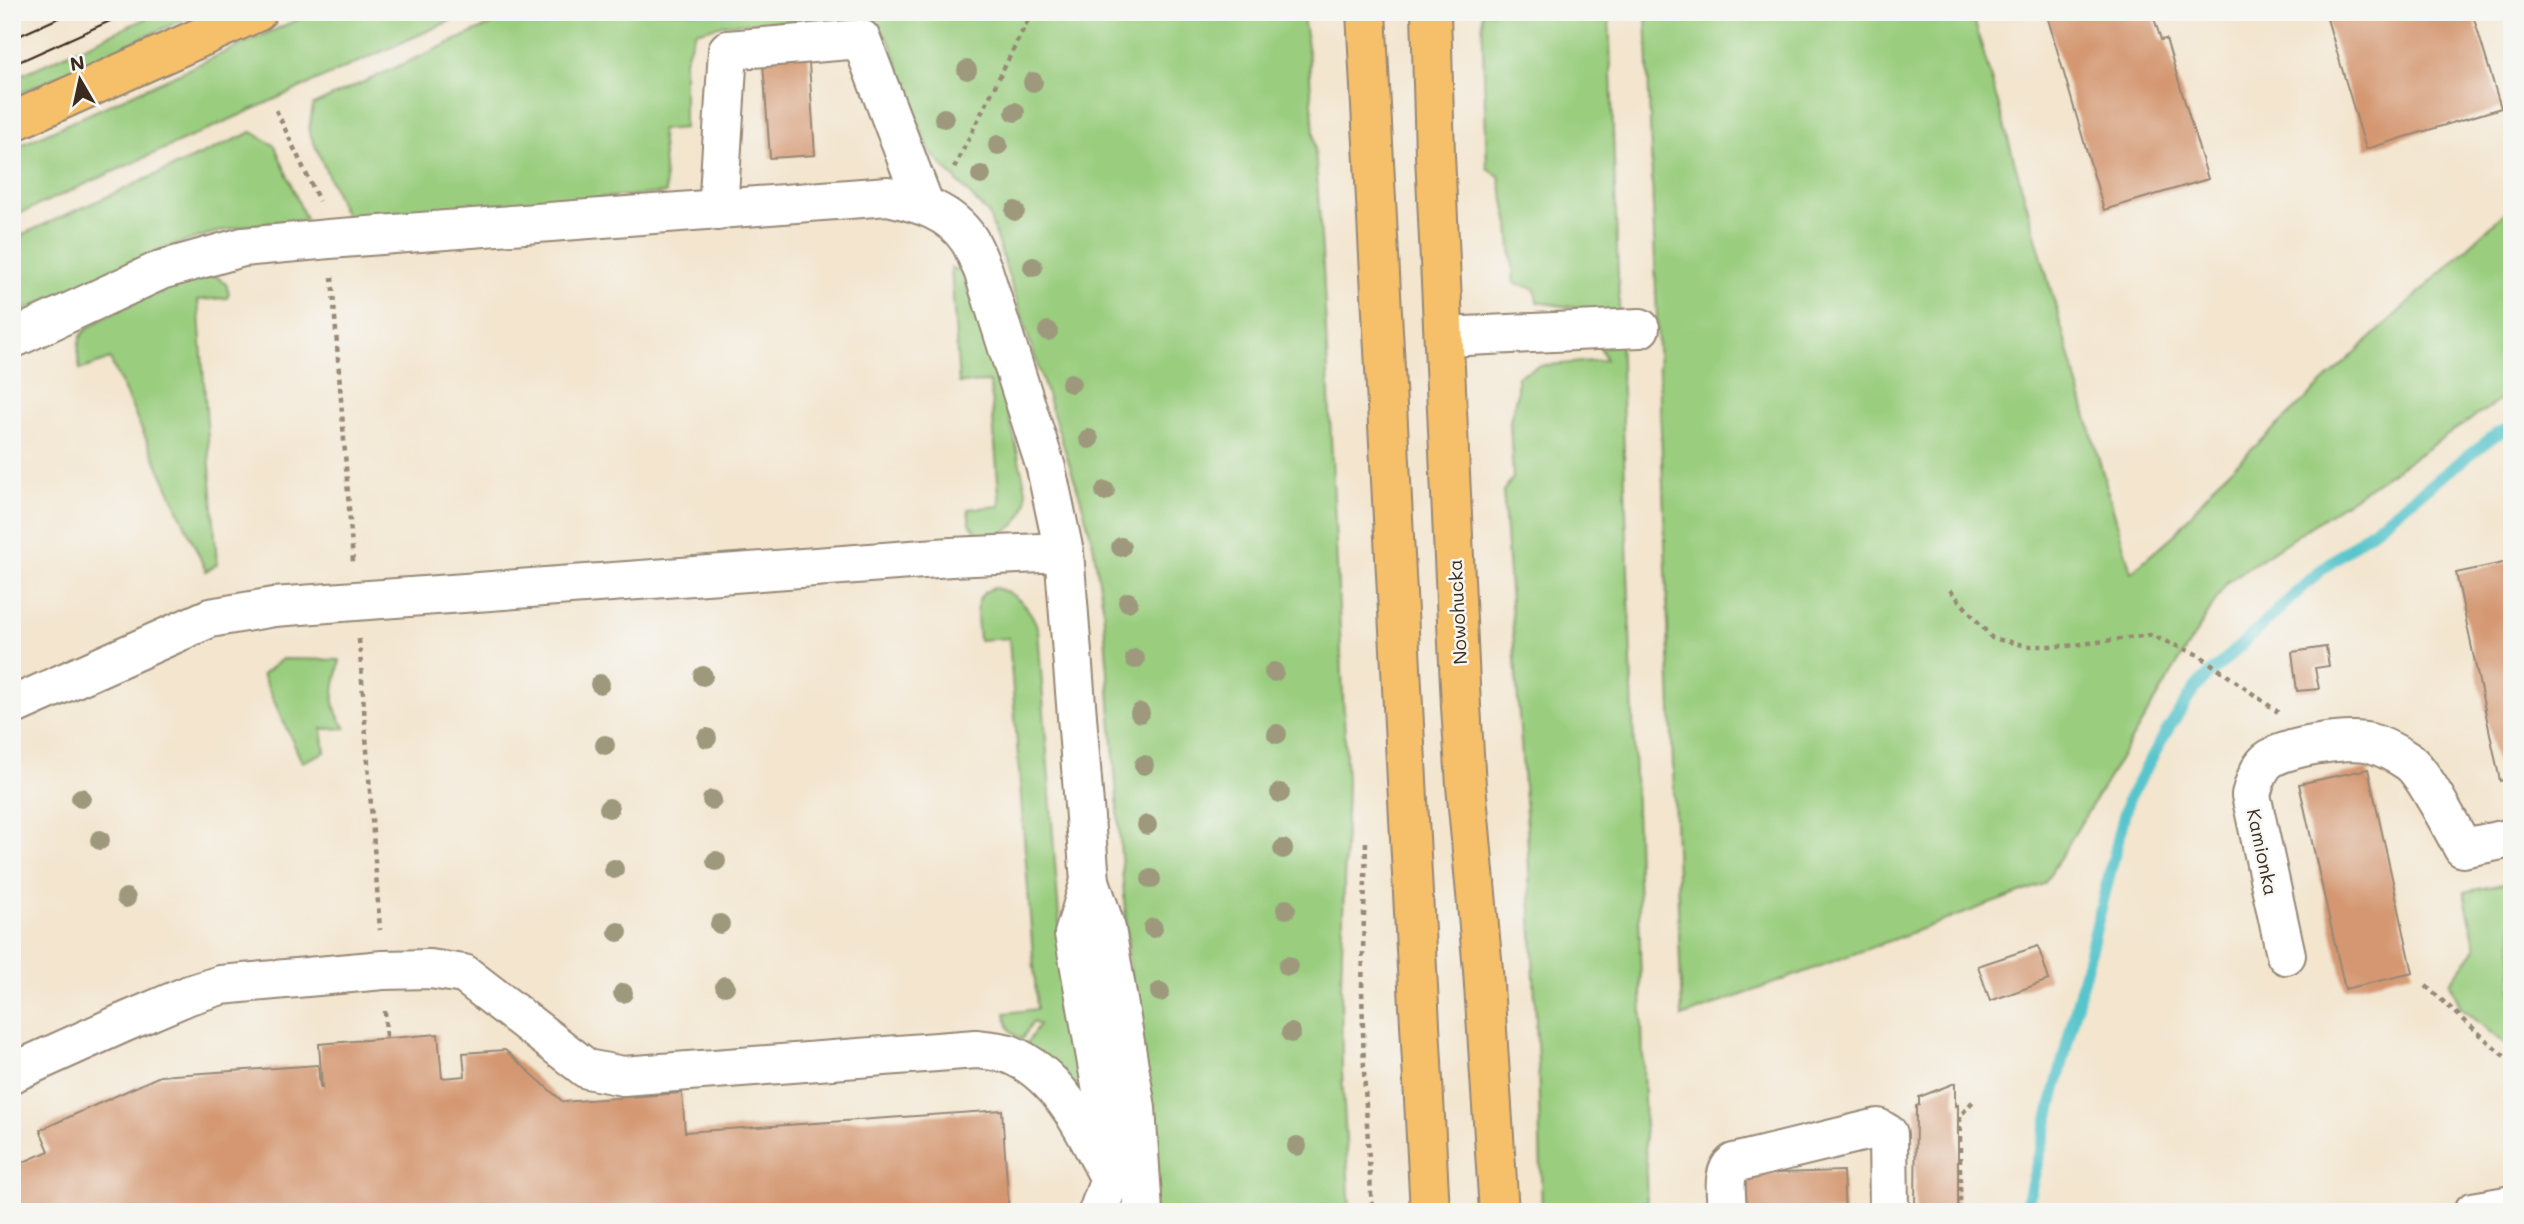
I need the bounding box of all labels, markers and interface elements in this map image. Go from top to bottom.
north arrow [46,46,116,116]
text: N [68,49,86,76]
street label: Nowohucka [1442,559,1472,665]
street label: Kamionka [2242,806,2284,898]

